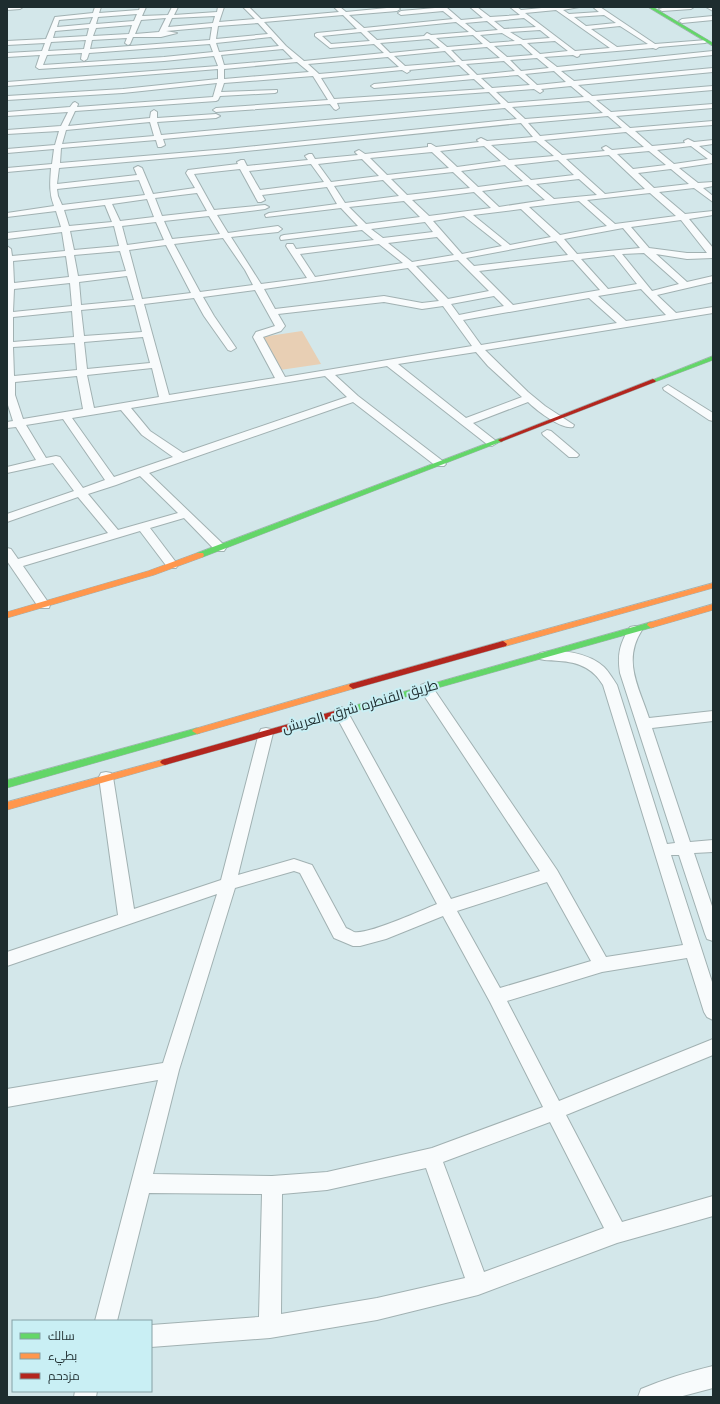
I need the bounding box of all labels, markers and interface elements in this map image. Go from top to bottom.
street label: طريق القنطره شرق, العريش [280,676,440,737]
legend [12,1320,152,1392]
text: سالك [48,1329,75,1343]
text: بطيء [48,1349,77,1366]
text: مزدحم [48,1369,80,1384]

